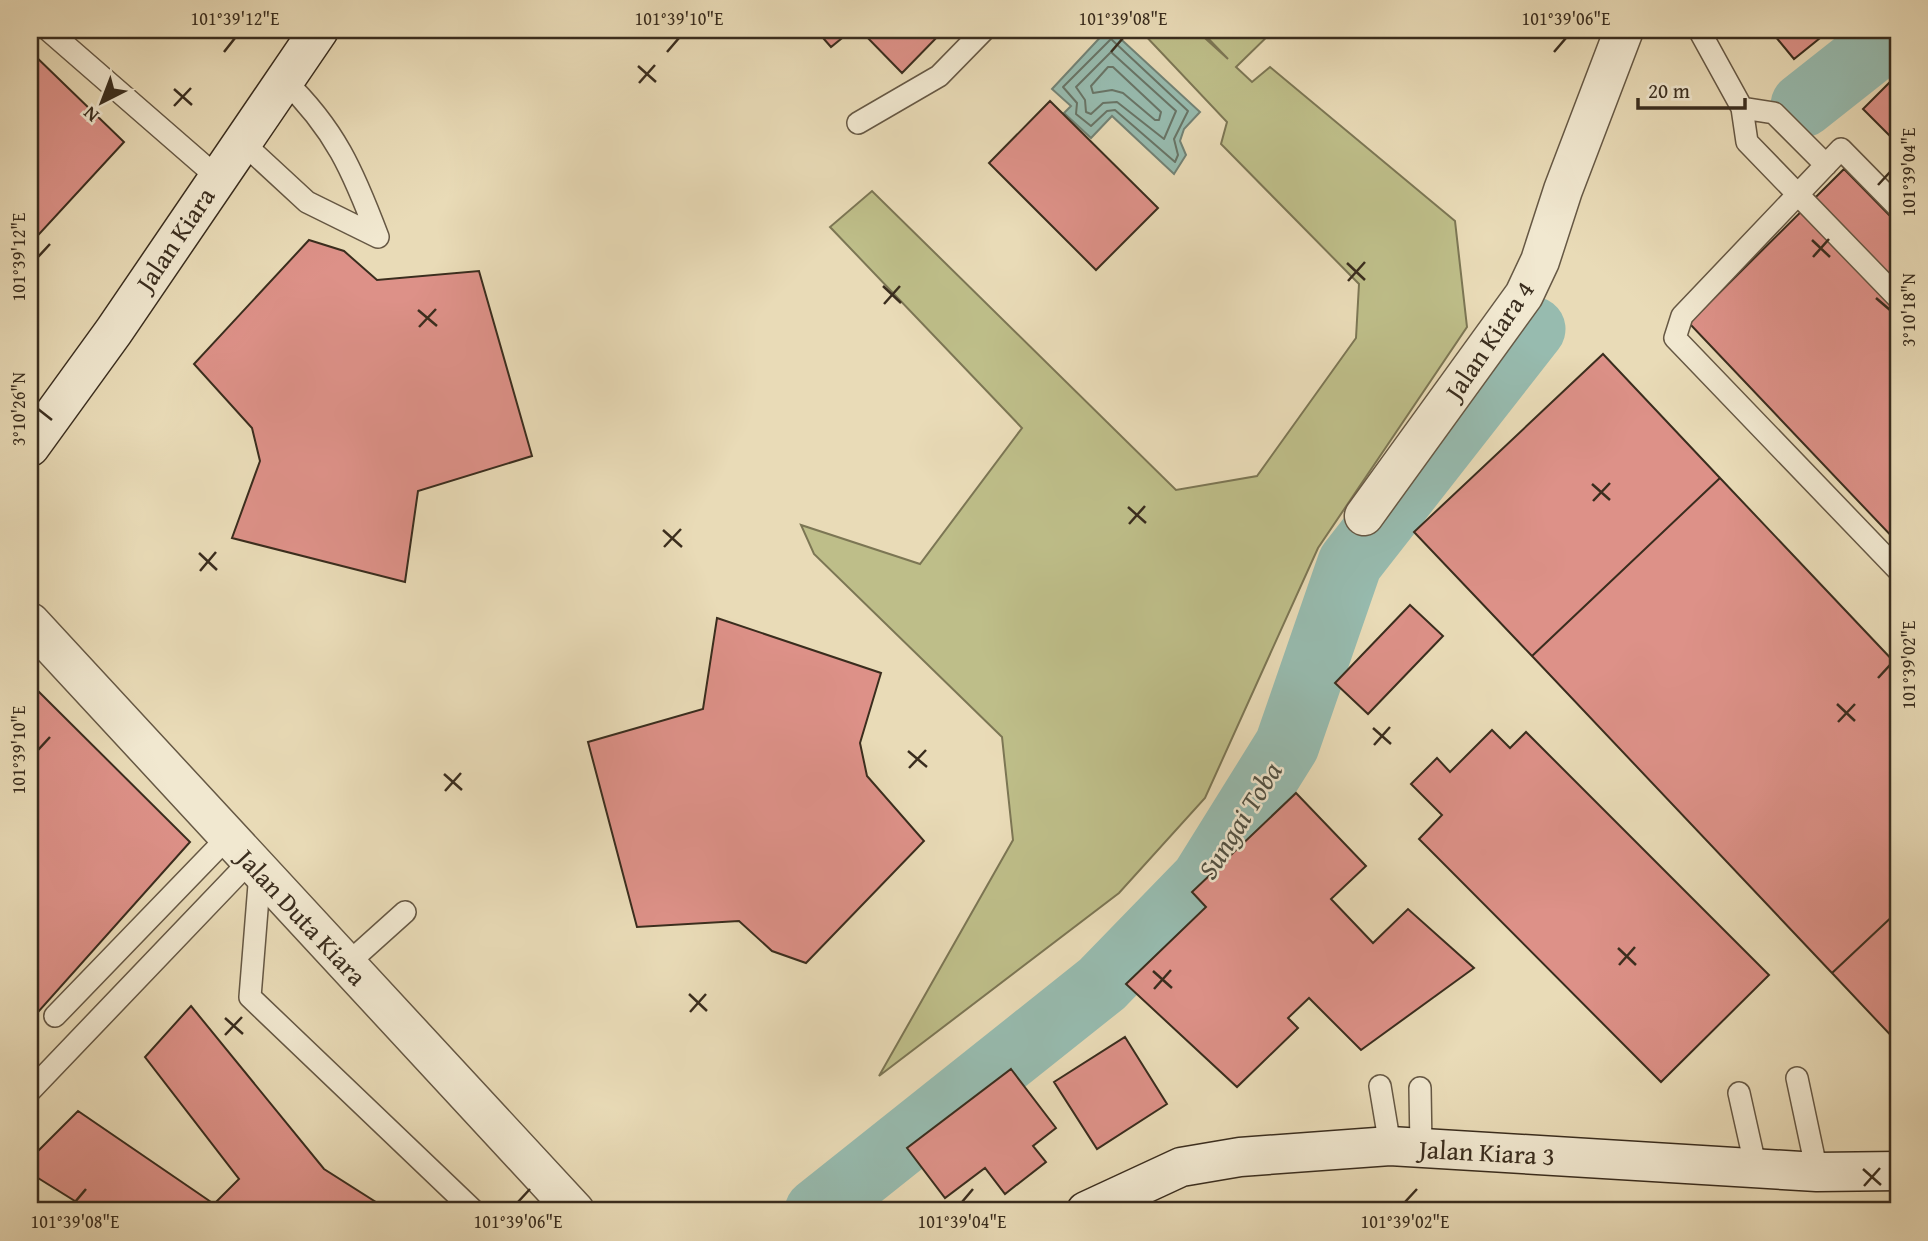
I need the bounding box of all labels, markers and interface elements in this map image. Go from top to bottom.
text: 101°39'12"E [191,5,279,32]
text: 101°39'10"E [635,5,723,32]
text: 101°39'08"E [1079,5,1167,32]
text: 101°39'06"E [1522,5,1610,32]
north arrow [66,66,136,136]
scale bar [1638,66,1744,110]
text: 20 m [1648,75,1690,106]
text: N [76,100,105,129]
text: 101°39'04"E [1895,128,1922,216]
street label: Jalan Kiara [124,179,225,301]
text: 101°39'12"E [5,213,32,301]
street label: Jalan Kiara 4 [1433,273,1543,410]
text: 3°10'18"N [1895,273,1922,347]
text: 3°10'26"N [5,372,32,446]
text: 101°39'02"E [1895,621,1922,709]
text: 101°39'10"E [5,706,32,794]
water label: Sungai Toba [1187,753,1291,887]
street label: Jalan Duta Kiara [226,837,376,995]
street label: Jalan Kiara 3 [1415,1129,1556,1175]
text: 101°39'08"E [31,1208,119,1235]
text: 101°39'06"E [474,1208,562,1235]
text: 101°39'04"E [918,1208,1006,1235]
text: 101°39'02"E [1361,1208,1449,1235]

